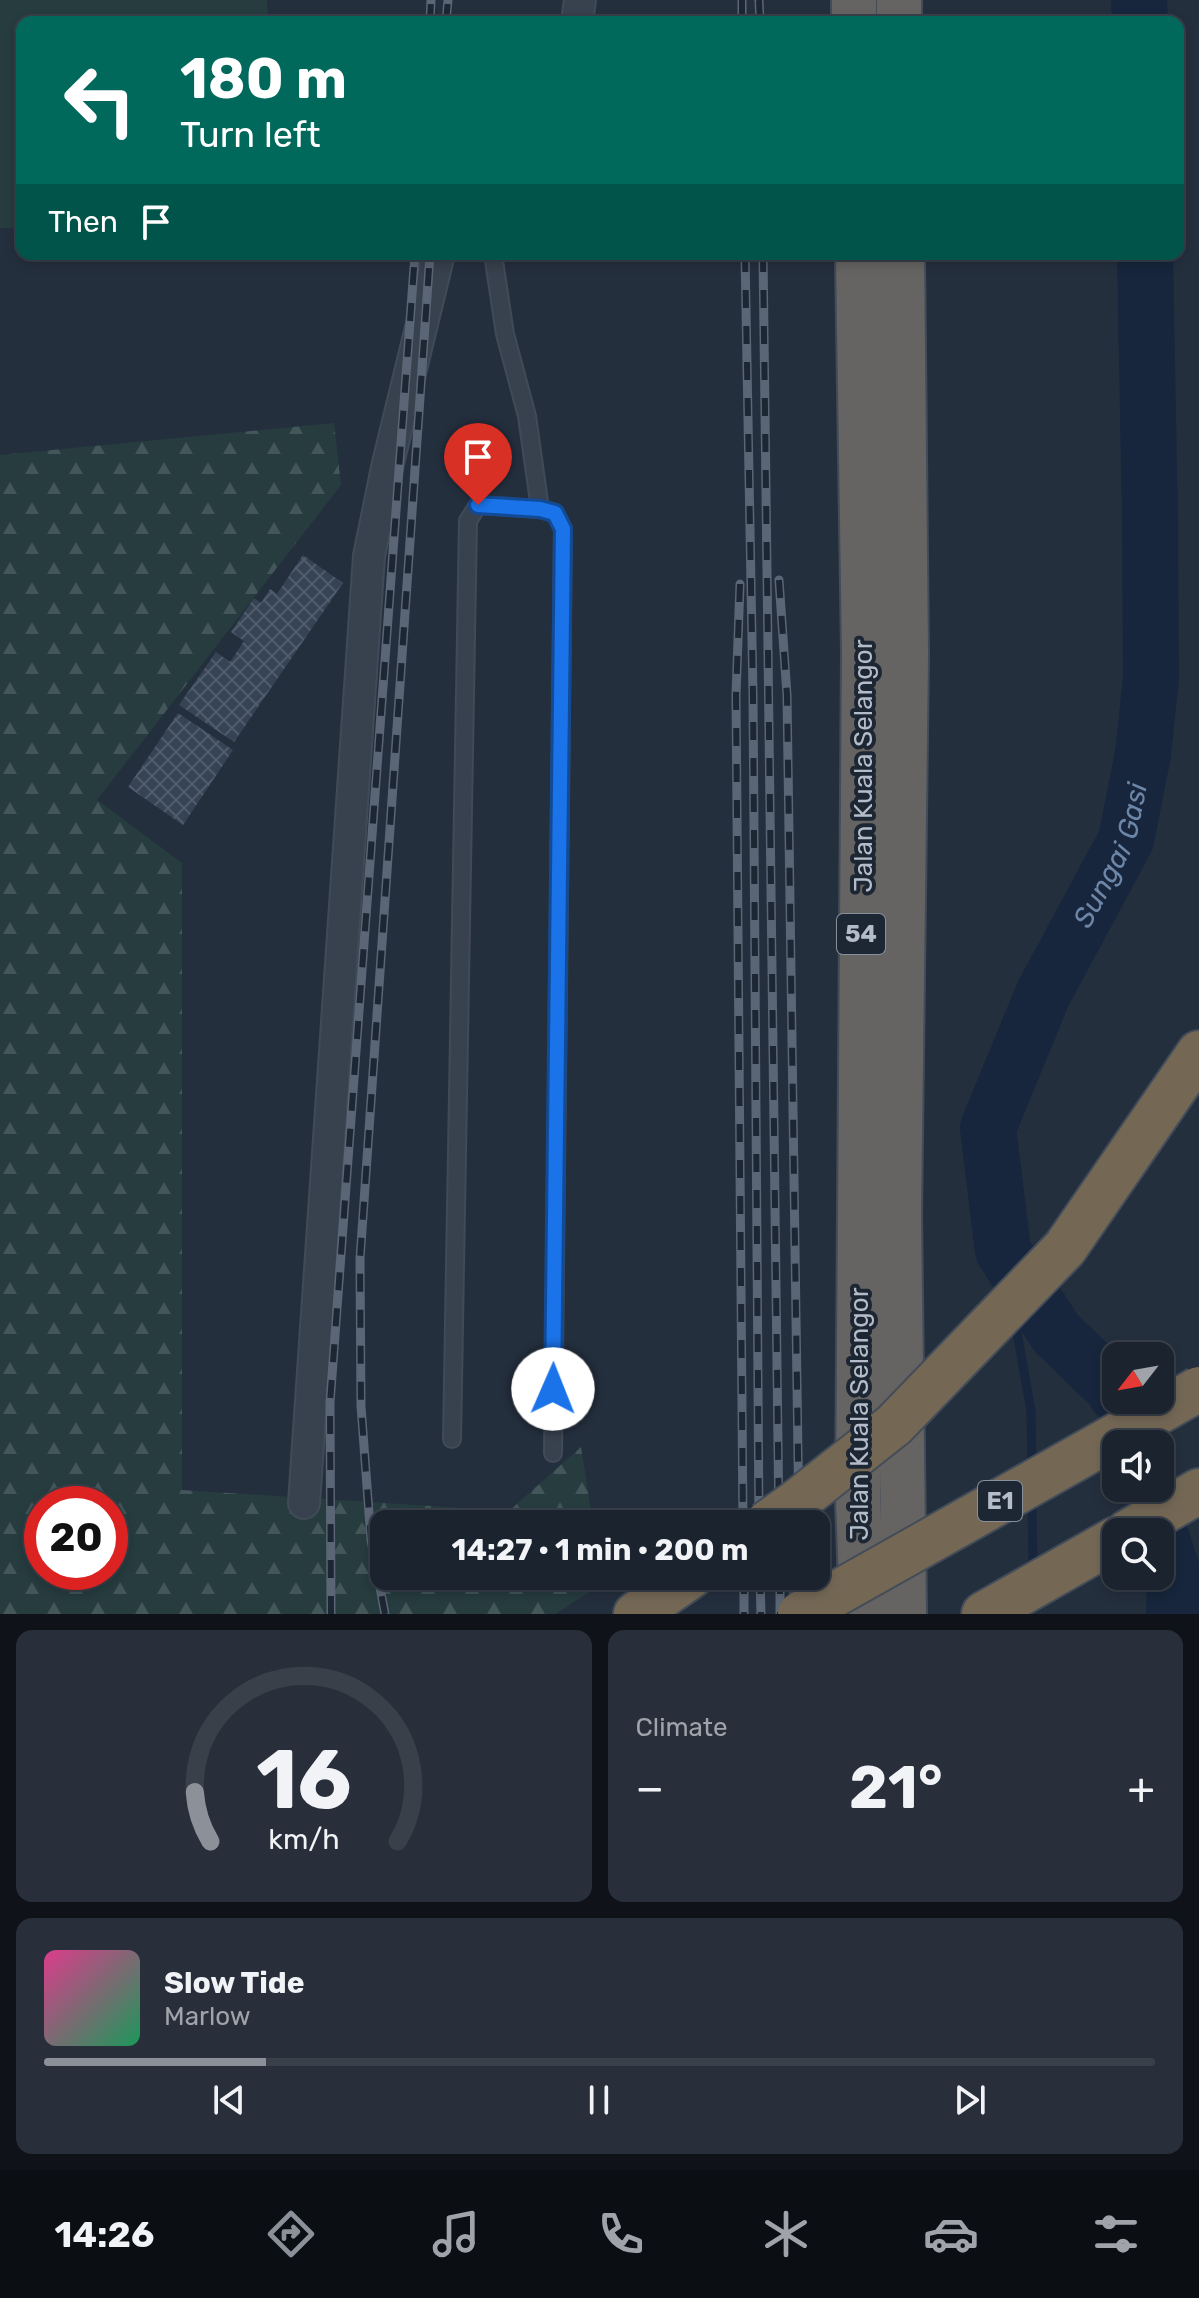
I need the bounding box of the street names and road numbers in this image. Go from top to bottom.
street label: Jalan Kuala Selangor [848,639,879,893]
road number: 54 [837,914,885,954]
street label: Jalan Kuala Selangor [844,1287,875,1541]
road number: E1 [978,1481,1022,1521]

